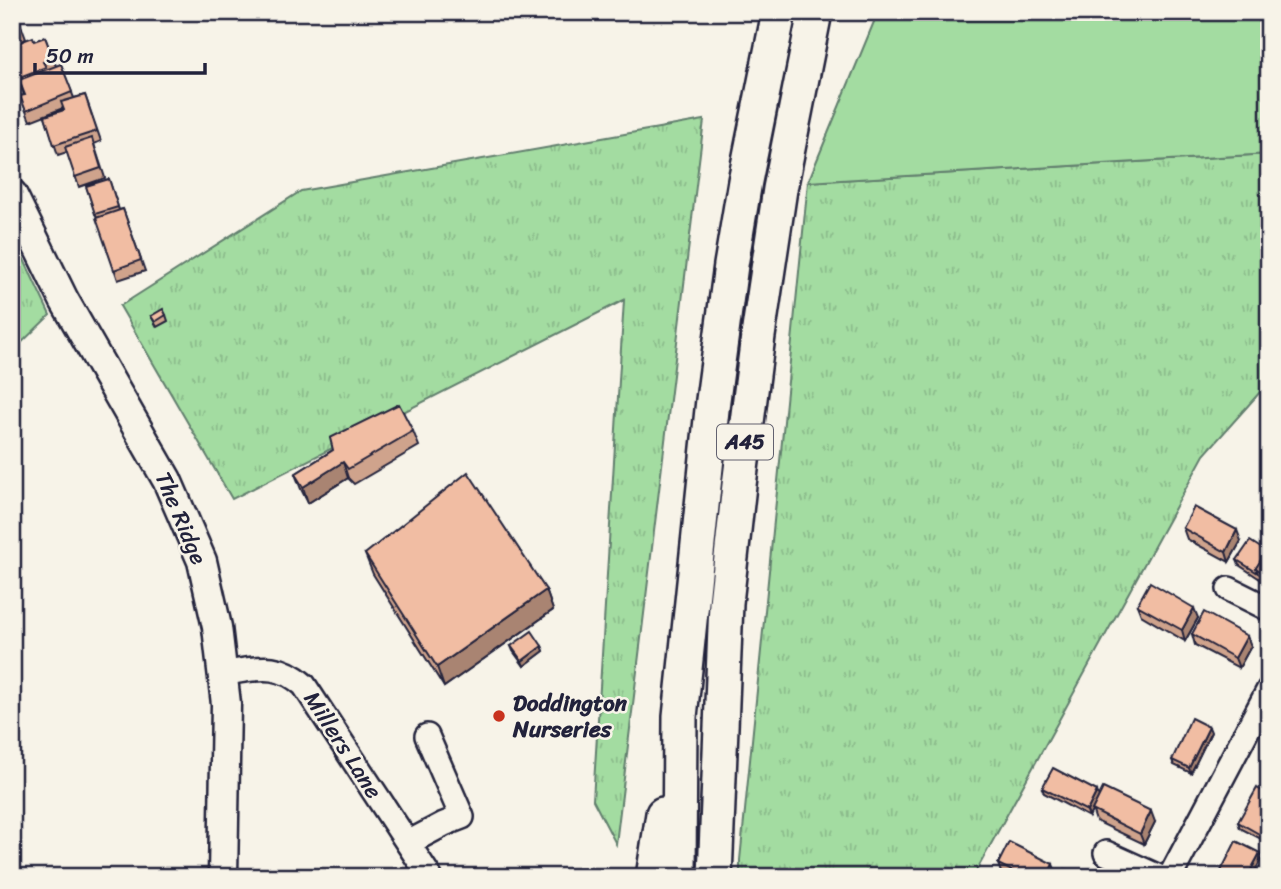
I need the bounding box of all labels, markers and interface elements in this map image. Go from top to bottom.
scale bar [35,32,205,76]
text: 50 m [46,37,94,75]
road number: A45 [717,424,773,460]
street label: The Ridge [143,465,219,571]
street label: Millers Lane [292,682,394,808]
place label: Doddington Nurseries [512,683,628,750]
marker: Doddington Nurseries [491,708,507,724]

